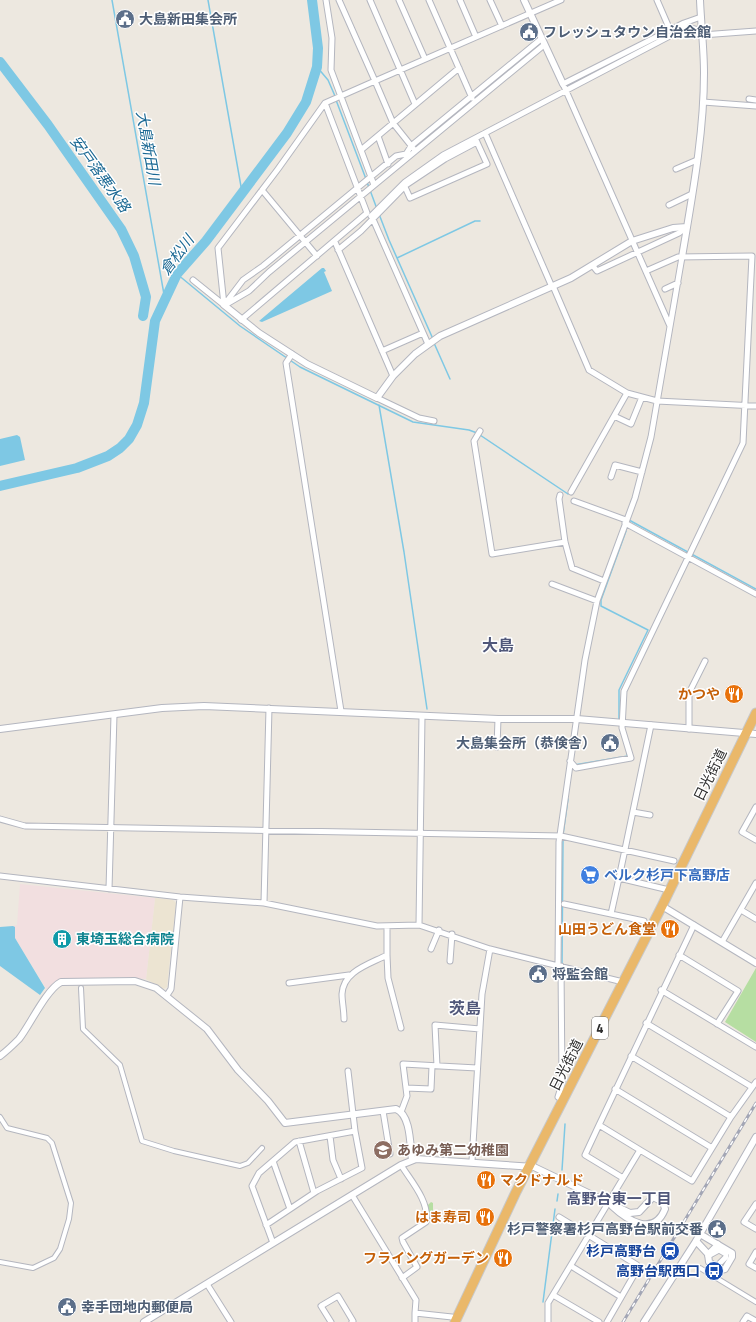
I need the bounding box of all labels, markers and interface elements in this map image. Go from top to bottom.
public building icon: 大島新田集会所 [114,8,136,30]
place label: 大島新田集会所 [139,8,237,29]
public building icon: フレッシュタウン自治会館 [518,21,540,43]
place label: フレッシュタウン自治会館 [543,21,711,42]
water label: 大島新田川 [131,109,167,189]
water label: 安戸落悪水路 [65,131,137,218]
water label: 倉松川 [154,228,201,280]
district label: 大島 [482,633,514,657]
place label: かつや [678,683,720,704]
restaurant icon: かつや [723,683,745,705]
place label: 大島集会所（恭倹舎） [456,732,596,753]
public building icon: 大島集会所（恭倹舎） [599,732,621,754]
street label: 日光街道 [688,745,731,805]
supermarket icon: ベルク杉戸下高野店 [579,864,601,886]
place label: ベルク杉戸下高野店 [604,864,730,885]
place label: 山田うどん食堂 [558,918,656,939]
restaurant icon: 山田うどん食堂 [659,918,681,940]
building icon: 東埼玉総合病院 [51,928,73,950]
place label: 東埼玉総合病院 [76,928,174,949]
public building icon: 将監会館 [527,963,549,985]
place label: 将監会館 [552,963,608,984]
district label: 茨島 [449,996,481,1020]
road number: 4 [592,1017,608,1039]
street label: 日光街道 [543,1035,588,1094]
school or university icon: あゆみ第二幼稚園 [372,1139,394,1161]
place label: あゆみ第二幼稚園 [397,1139,509,1160]
restaurant icon: マクドナルド [475,1169,497,1191]
place label: マクドナルド [500,1169,584,1190]
district label: 高野台東一丁目 [566,1187,672,1210]
place label: はま寿司 [415,1206,471,1227]
restaurant icon: はま寿司 [474,1206,496,1228]
place label: 杉戸警察署杉戸高野台駅前交番 [507,1218,703,1239]
public building icon: 杉戸警察署杉戸高野台駅前交番 [706,1218,728,1240]
place label: 杉戸高野台 [586,1240,656,1261]
station icon: 杉戸高野台 [659,1240,681,1262]
place label: フライングガーデン [363,1247,489,1268]
restaurant icon: フライングガーデン [492,1247,514,1269]
place label: 高野台駅西口 [616,1260,700,1281]
bus stop icon: 高野台駅西口 [703,1260,725,1282]
public building icon: 幸手団地内郵便局 [56,1296,78,1318]
place label: 幸手団地内郵便局 [81,1296,193,1317]

